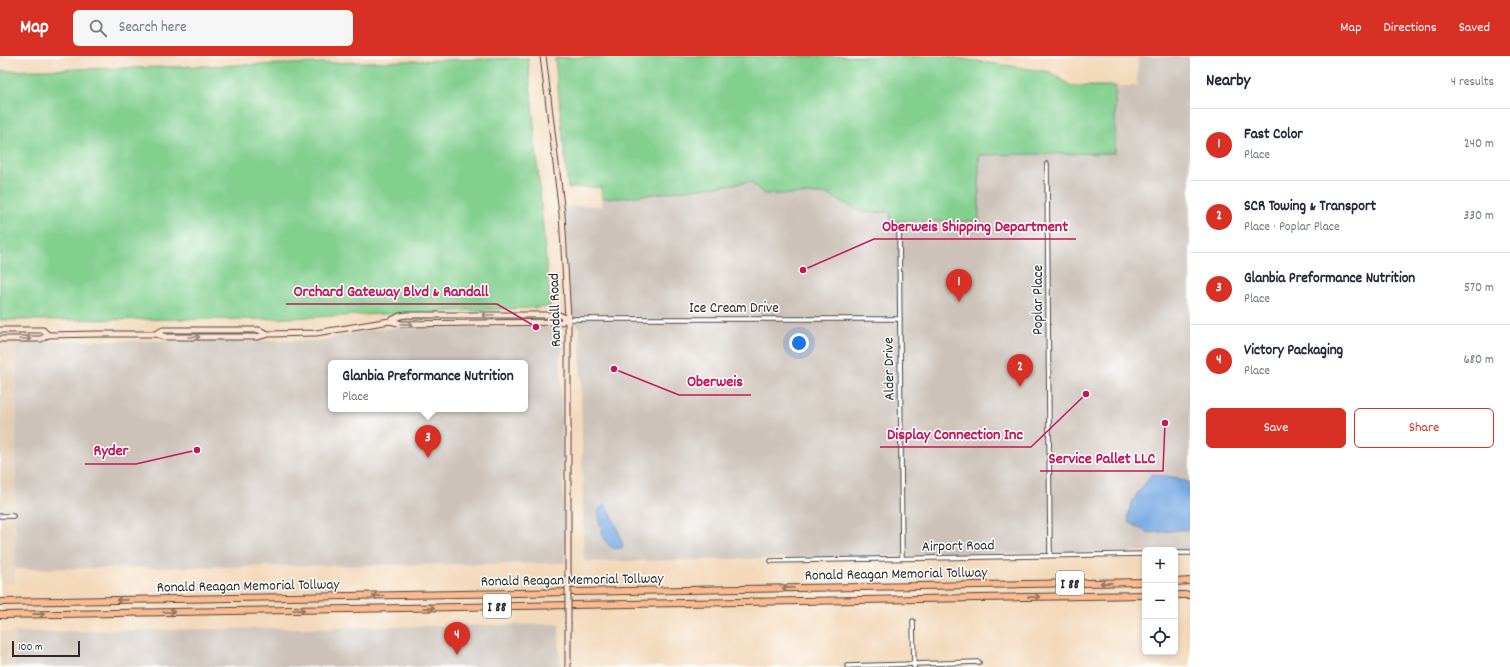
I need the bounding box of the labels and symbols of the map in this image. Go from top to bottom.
callout: Oberweis Shipping Department [874,211,1076,239]
text: Oberweis Shipping Department [882,216,1068,239]
street label: Poplar Place [1028,265,1050,335]
pin: 1 [946,269,972,302]
street label: Randall Road [544,273,568,347]
callout: Orchard Gateway Blvd & Randall [286,276,497,304]
text: Orchard Gateway Blvd & Randall [293,281,489,304]
street label: Ice Cream Drive [689,298,779,320]
one-way arrow [482,311,495,319]
one-way arrow [400,320,413,328]
one-way arrow [187,333,200,341]
your location [789,333,809,353]
one-way arrow [18,335,31,343]
street label: Alder Drive [878,337,902,401]
pin: 2 [1007,354,1033,387]
callout: Oberweis [679,367,751,395]
text: Oberweis [687,371,743,394]
callout: Display Connection Inc [880,419,1031,447]
text: Display Connection Inc [887,424,1023,447]
pin: 3 [415,425,441,458]
callout: Ryder [85,436,136,464]
text: Ryder [94,440,129,463]
callout: Service Pallet LLC [1040,443,1163,471]
text: Service Pallet LLC [1049,448,1155,471]
street label: Airport Road [922,535,995,559]
street label: Ronald Reagan Memorial Tollway [804,562,989,588]
street label: Ronald Reagan Memorial Tollway [480,568,665,594]
road number: I 88 [1056,571,1084,595]
street label: Ronald Reagan Memorial Tollway [156,574,341,600]
one-way arrow [1100,579,1113,587]
one-way arrow [782,584,795,592]
one-way arrow [372,592,385,599]
one-way arrow [1027,593,1040,601]
road number: I 88 [483,594,511,618]
one-way arrow [116,596,129,604]
one-way arrow [422,604,435,612]
one-way arrow [292,606,305,614]
one-way arrow [162,608,175,616]
one-way arrow [32,611,45,618]
pin: 4 [444,622,470,655]
scale bar [12,639,80,658]

